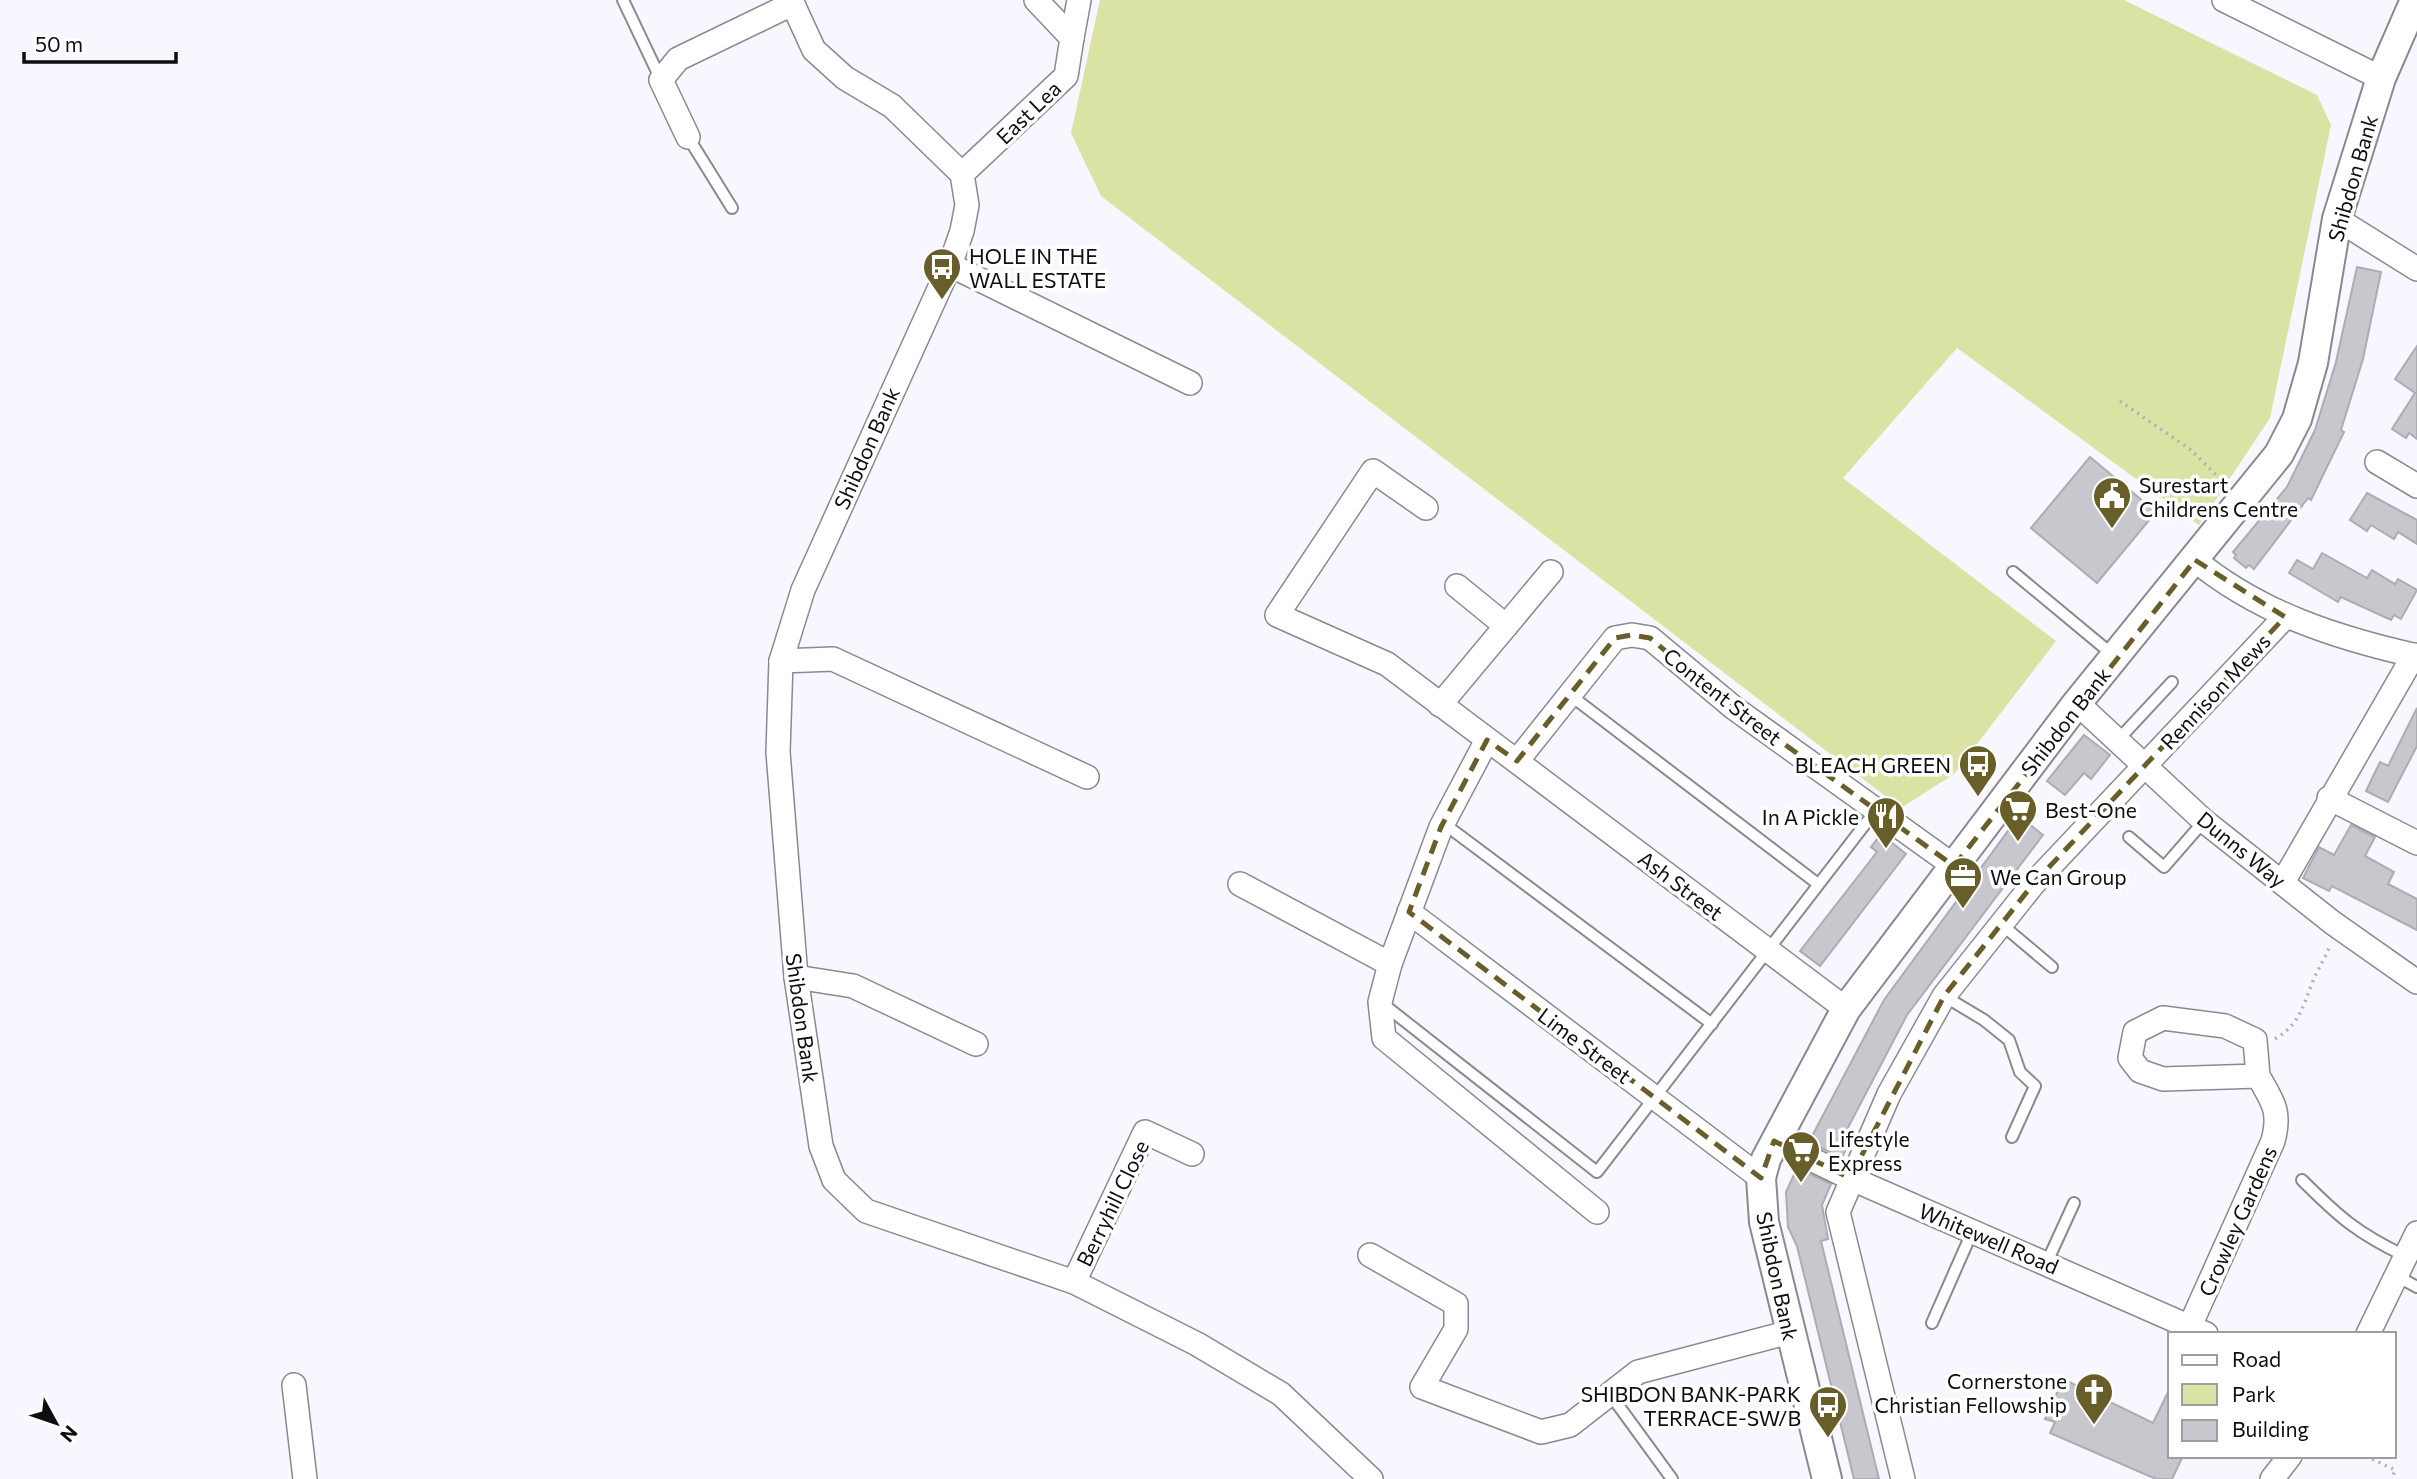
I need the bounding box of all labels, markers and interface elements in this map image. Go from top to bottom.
scale bar [24,21,177,65]
text: 50 m [35,31,83,56]
street label: East Lea [991,75,1065,149]
street label: Shibdon Bank [2322,112,2382,244]
place label: HOLE IN THE WALL ESTATE [969,243,1106,292]
bus stop icon: HOLE IN THE WALL ESTATE [921,246,963,301]
street label: Shibdon Bank [828,383,904,513]
place label: Surestart Childrens Centre [2139,472,2298,521]
public building icon: Surestart Childrens Centre [2091,475,2133,530]
street label: Rennison Mews [2155,628,2275,754]
street label: Content Street [1659,642,1787,750]
street label: Shibdon Bank [2015,662,2115,780]
bus stop icon: BLEACH GREEN [1957,743,1999,798]
place label: BLEACH GREEN [1795,752,1951,777]
supermarket icon: Best-One [1997,788,2039,843]
restaurant icon: In A Pickle [1865,795,1907,850]
place label: Best-One [2045,797,2137,822]
place label: In A Pickle [1762,804,1859,829]
street label: Dunns Way [2193,806,2291,892]
street label: Ash Street [1634,845,1728,925]
office icon: We Can Group [1942,855,1984,910]
place label: We Can Group [1990,864,2127,889]
street label: Shibdon Bank [782,951,824,1085]
street label: Lime Street [1533,1002,1637,1088]
place label: Lifestyle Express [1828,1126,1910,1175]
supermarket icon: Lifestyle Express [1780,1129,1822,1184]
street label: Berryhill Close [1071,1136,1153,1270]
street label: Crowley Gardens [2193,1142,2281,1300]
street label: Whitewell Road [1915,1197,2063,1279]
street label: Shibdon Bank [1752,1209,1804,1343]
legend [2168,1332,2396,1458]
text: Road [2232,1346,2281,1371]
place label: Cornerstone Christian Fellowship [1875,1368,2067,1417]
church icon: Cornerstone Christian Fellowship [2073,1371,2115,1426]
place label: SHIBDON BANK-PARK TERRACE-SW/B [1581,1381,1801,1430]
text: Park [2232,1381,2276,1406]
bus stop icon: SHIBDON BANK-PARK TERRACE-SW/B [1807,1384,1849,1439]
north arrow [21,1388,91,1458]
text: Building [2232,1416,2309,1441]
text: N [56,1421,83,1447]

